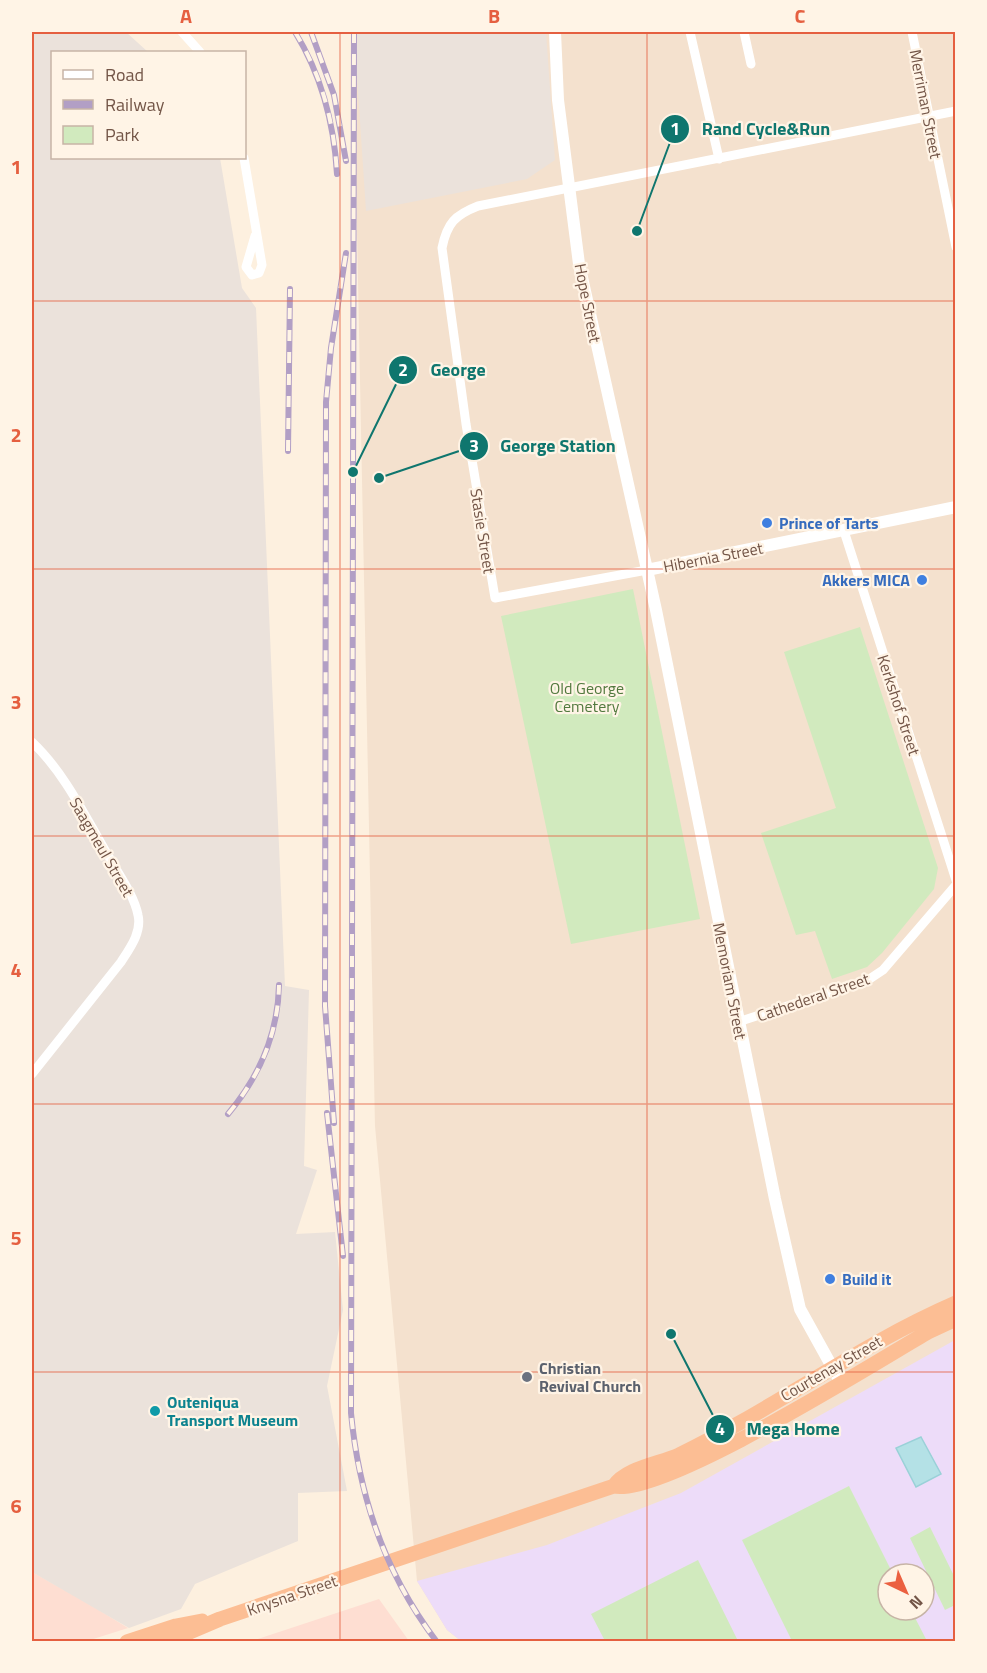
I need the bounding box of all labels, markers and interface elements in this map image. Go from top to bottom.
text: A [180,0,192,31]
text: B [488,0,500,31]
text: C [795,0,806,31]
street label: Merriman Street [904,47,948,161]
legend [51,51,246,159]
text: Road [105,61,144,88]
text: Railway [105,91,165,118]
callout: Rand Cycle&Run [660,111,842,147]
text: 1 [670,115,680,142]
text: Rand Cycle&Run [702,115,830,142]
text: Park [105,121,140,148]
text: 1 [10,151,22,182]
street label: Hope Street [569,261,608,345]
callout: George [388,352,497,388]
text: 2 [398,356,408,383]
text: George [430,356,486,383]
text: 2 [10,419,22,450]
callout: George Station [459,428,628,464]
text: 3 [469,432,479,459]
text: George Station [500,432,616,459]
street label: Stasie Street [464,487,502,576]
place label: Prince of Tarts [779,511,879,535]
marker: Prince of Tarts [760,516,774,530]
street label: Hibernia Street [661,535,765,578]
place label: Akkers MICA [822,568,910,592]
marker: Akkers MICA [915,573,929,587]
street label: Kerkshof Street [871,652,927,759]
park label: Old George Cemetery [550,676,624,718]
text: 3 [10,686,22,717]
street label: Saagmeul Street [64,793,140,902]
street label: Memoriam Street [707,921,753,1042]
text: 4 [10,954,22,985]
street label: Cathederal Street [754,966,873,1027]
text: 5 [10,1222,22,1253]
place label: Build it [842,1267,891,1291]
marker: Build it [823,1272,837,1286]
street label: Courtenay Street [776,1329,887,1407]
place label: Christian Revival Church [539,1356,641,1398]
marker: Christian Revival Church [520,1370,534,1384]
place label: Outeniqua Transport Museum [167,1390,298,1432]
marker: Outeniqua Transport Museum [148,1404,162,1418]
callout: Mega Home [705,1411,852,1447]
text: 4 [715,1415,725,1442]
text: Mega Home [746,1415,840,1442]
text: 6 [10,1490,22,1521]
north arrow [876,1562,936,1622]
street label: Knysna Street [244,1568,341,1622]
text: N [904,1590,929,1615]

